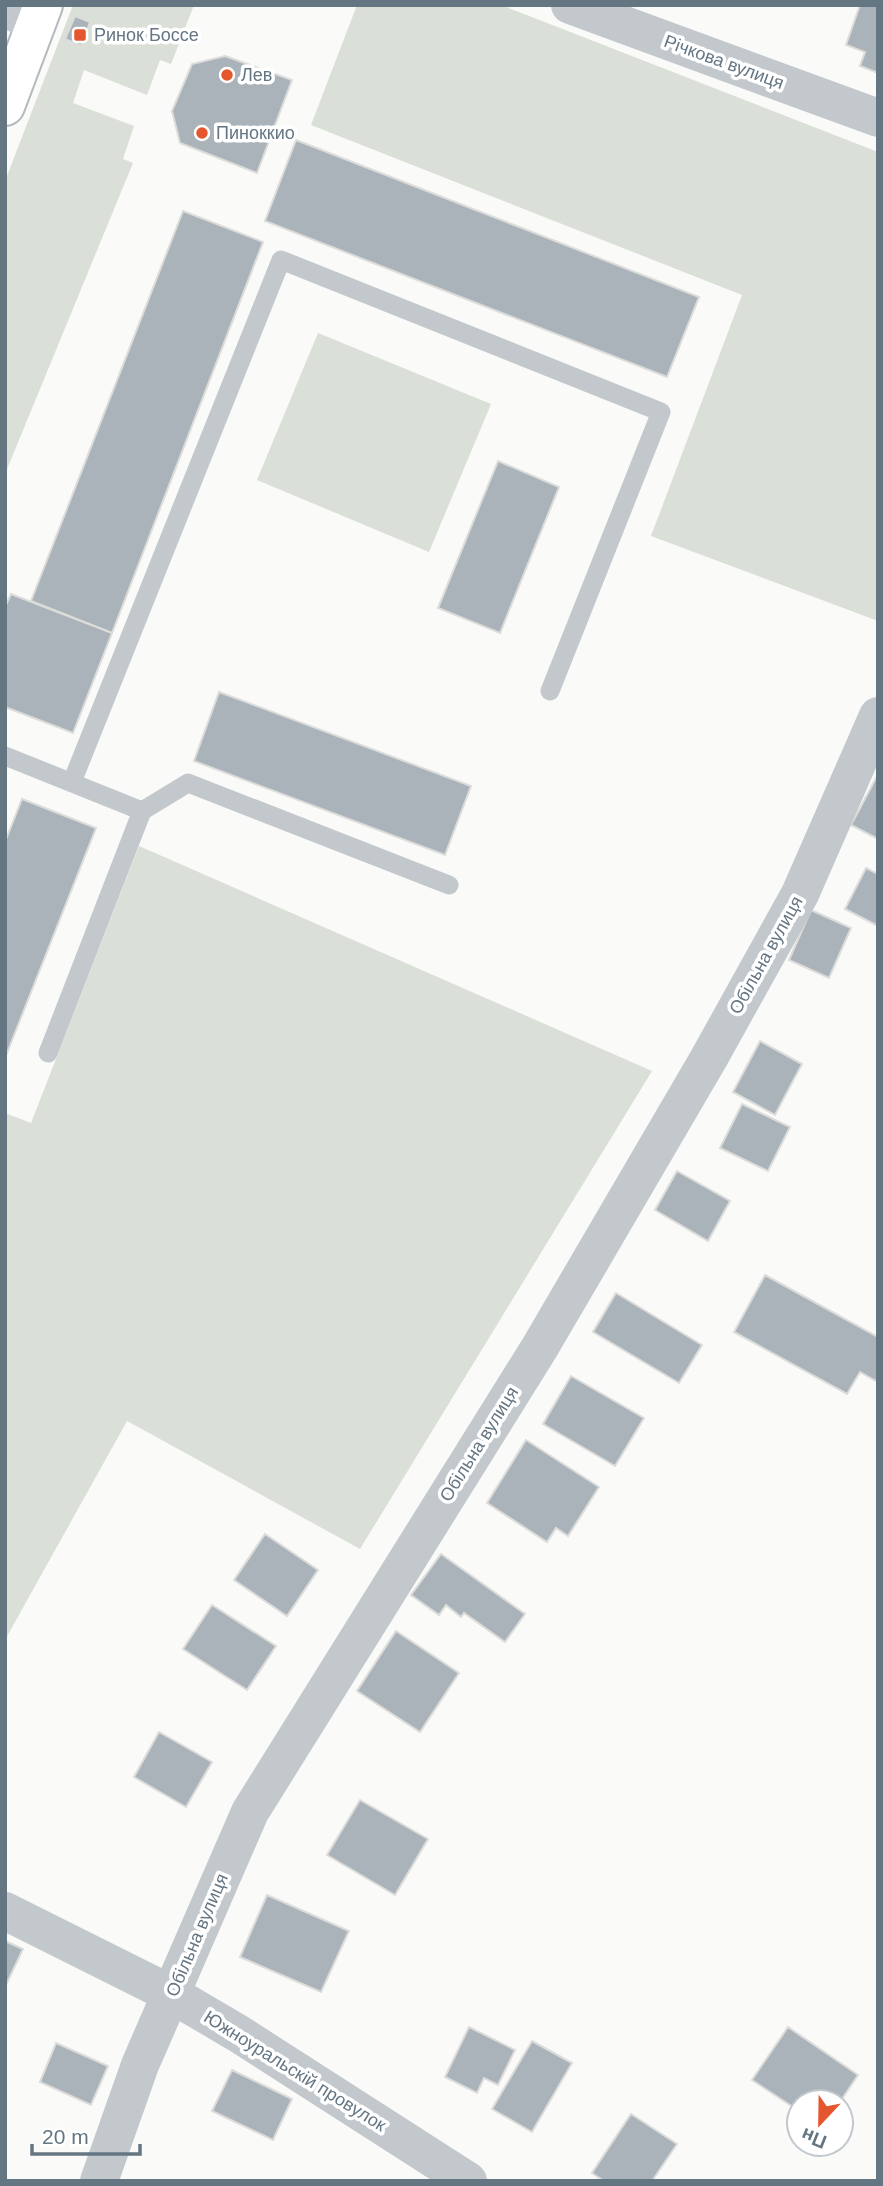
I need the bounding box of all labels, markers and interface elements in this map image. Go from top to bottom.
place label: Ринок Боссе [94,25,199,45]
marker: Ринок Боссе [72,27,88,43]
street label: Річкова вулиця [661,31,787,93]
place label: Лев [241,65,272,85]
marker: Лев [219,67,235,83]
place label: Пиноккио [216,123,295,143]
marker: Пиноккио [194,125,210,141]
street label: Обільна вулиця [725,893,807,1017]
street label: Обільна вулиця [436,1383,522,1505]
street label: Обільна вулиця [162,1871,232,1999]
street label: Южноуральскій провулок [200,2007,390,2135]
north arrow [785,2088,855,2158]
scale bar [32,2112,140,2156]
text: Пн [798,2124,829,2153]
text: 20 m [42,2125,89,2148]

